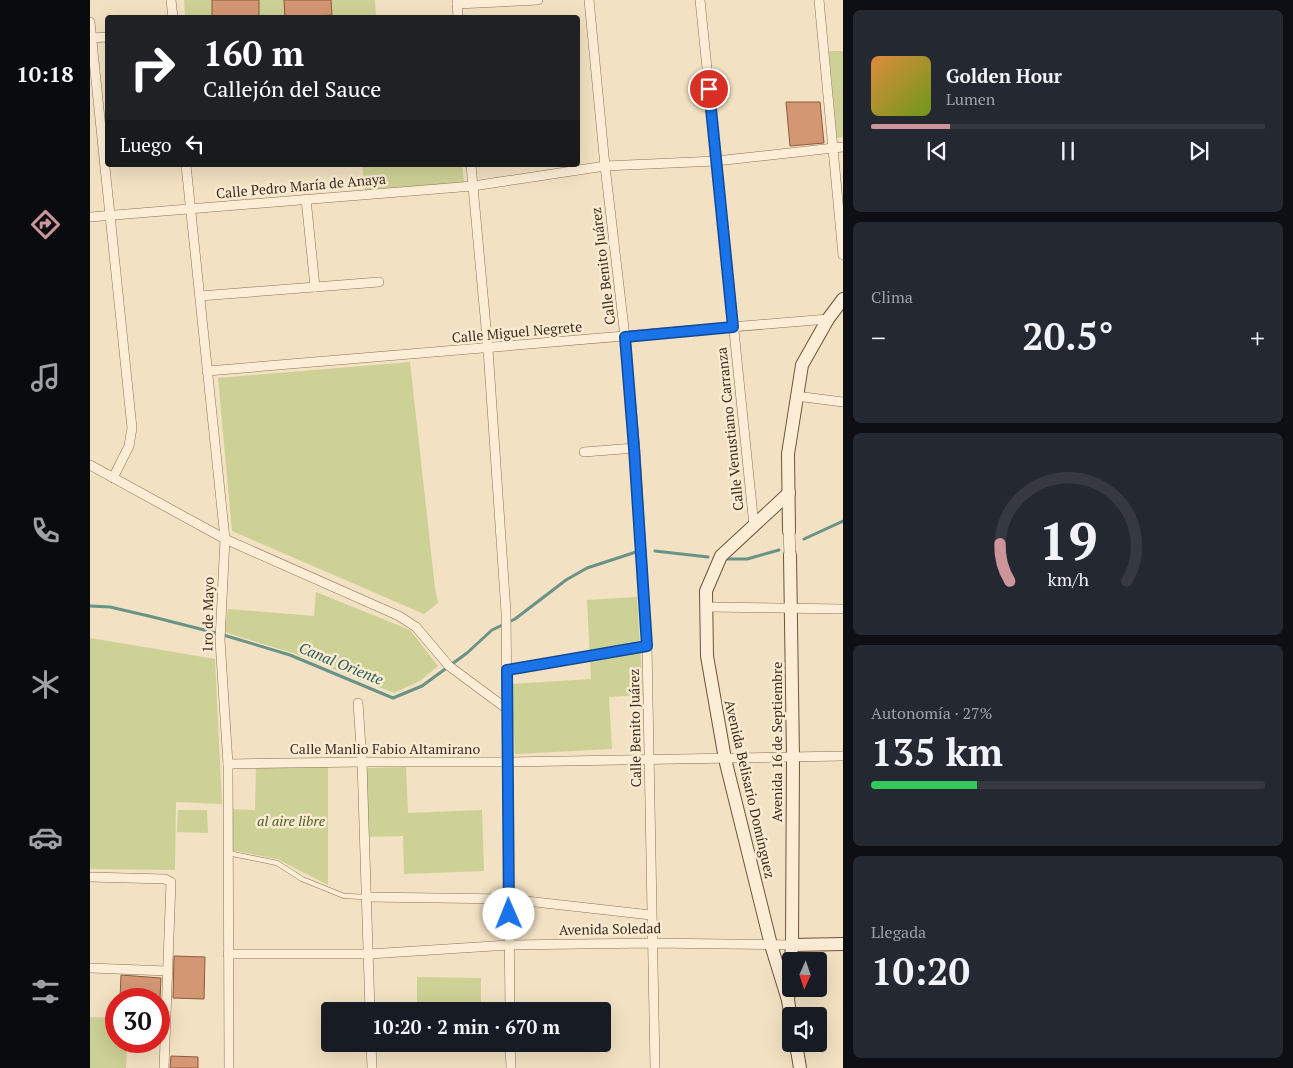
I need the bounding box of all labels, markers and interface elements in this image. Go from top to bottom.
text: 160 m [203,30,304,76]
icon: right [120,35,185,100]
text: 10:18 [16,59,74,88]
text: Golden Hour [946,63,1062,88]
pin [688,68,730,110]
text: Callejón del Sauce [203,74,381,103]
icon: arrive [695,75,723,103]
text: Lumen [946,88,995,110]
icon: left [181,130,209,158]
text: Luego [120,132,171,157]
icon: previous [923,137,951,165]
icon: pause [1054,137,1082,165]
icon: next [1185,137,1213,165]
street label: Calle Pedro María de Anaya [215,169,387,202]
street label: Calle Benito Juárez [586,206,619,326]
icon: directions [28,207,63,242]
text: Clima [871,286,913,308]
text: 20.5° [1022,311,1114,361]
street label: Calle Miguel Negrete [451,316,583,347]
text: − [871,319,886,356]
text: + [1250,319,1265,356]
street label: Calle Venustiano Carranza [711,346,748,512]
icon: music [28,360,63,395]
text: 19 [1039,506,1097,575]
icon: phone [28,513,63,548]
text: km/h [1047,567,1089,591]
street label: 1ro de Mayo [197,577,218,653]
water label: Canal Oriente [296,637,387,689]
street label: Avenida 16 de Septiembre [767,662,786,822]
icon: climate [28,667,63,702]
street label: Calle Benito Juárez [624,668,645,787]
street label: Avenida Belisario Domínguez [721,698,780,880]
text: Autonomía · 27% [871,702,993,724]
text: 135 km [871,727,1003,777]
street label: Calle Manlio Fabio Altamirano [290,739,480,758]
park label: al aire libre [257,811,326,830]
icon: car [28,820,63,855]
position arrow [482,887,534,939]
street label: Avenida Soledad [559,918,662,939]
text: Llegada [871,921,926,943]
text: 10:20 [871,946,970,996]
north arrow [782,952,828,998]
map controls [782,952,827,1052]
icon: filters [28,974,63,1009]
speed limit sign: 30 [105,988,170,1053]
button: sound [782,1007,827,1052]
text: 10:20 · 2 min · 670 m [372,1014,560,1039]

